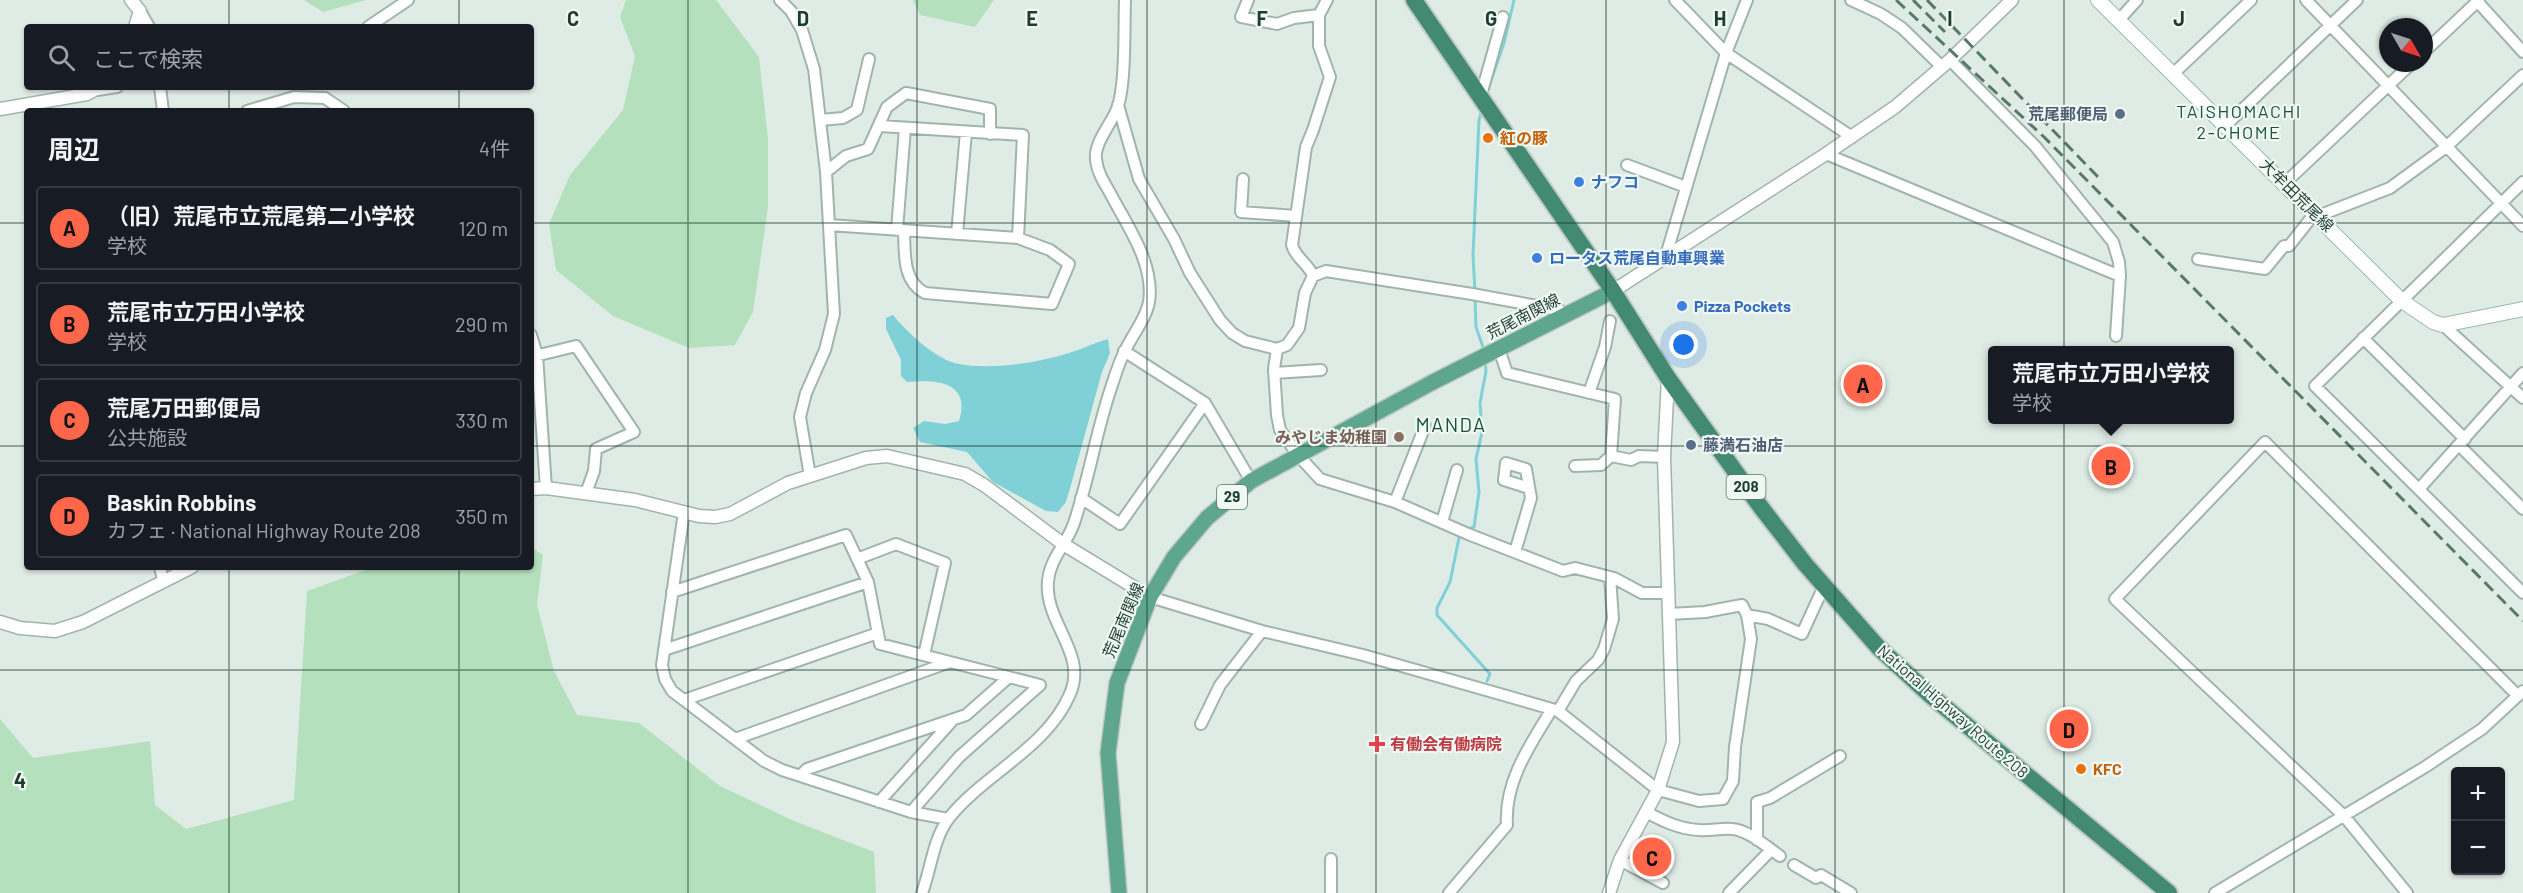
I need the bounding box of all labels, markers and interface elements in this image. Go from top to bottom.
text: C [567,6,579,30]
text: D [797,6,809,30]
text: E [1026,6,1038,30]
text: F [1256,6,1268,30]
text: G [1485,6,1497,30]
text: H [1714,6,1726,30]
text: I [1947,6,1953,30]
text: J [2173,6,2185,30]
north arrow [2379,18,2433,72]
search box [24,24,534,90]
icon: search [45,41,78,74]
text: ここで検索 [93,45,203,71]
district label: TAISHOMACHI 2-CHOME [2176,100,2302,143]
place label: 荒尾郵便局 [2028,104,2108,123]
marker: 荒尾郵便局 [2113,107,2127,121]
place label: 紅の豚 [1500,128,1548,147]
marker: 紅の豚 [1481,131,1495,145]
text: 周辺 [48,133,100,164]
text: 4件 [479,136,510,160]
street label: 大牟田荒尾線 [2257,154,2338,235]
place label: ナフコ [1591,172,1639,191]
marker: ナフコ [1572,175,1586,189]
text: （旧）荒尾市立荒尾第二小学校 [107,202,415,228]
text: A [63,216,76,240]
text: 120 m [458,216,508,240]
text: 学校 [107,233,147,257]
place label: ロータス荒尾自動車興業 [1549,248,1725,267]
marker: ロータス荒尾自動車興業 [1530,251,1544,265]
street label: 荒尾南関線 [1483,289,1563,342]
place label: Pizza Pockets [1694,296,1791,315]
text: 荒尾市立万田小学校 [107,298,305,324]
marker: Pizza Pockets [1675,299,1689,313]
text: B [63,312,76,336]
text: 290 m [455,312,508,336]
text: 学校 [107,329,147,353]
your location [1669,330,1698,359]
popup [1988,346,2234,424]
text: 荒尾市立万田小学校 [2012,359,2210,385]
pin: A [1844,362,1882,406]
text: 学校 [2012,390,2052,414]
text: 荒尾万田郵便局 [107,394,261,420]
text: C [63,408,76,432]
text: 330 m [456,408,508,432]
district label: MANDA [1415,412,1487,436]
text: 公共施設 [107,425,187,449]
place label: みやじま幼稚園 [1275,427,1387,446]
marker: みやじま幼稚園 [1392,430,1406,444]
place label: 藤満石油店 [1703,435,1783,454]
marker: 藤満石油店 [1684,438,1698,452]
pin: B [2092,444,2130,488]
road number: 208 [1726,475,1766,499]
road number: 29 [1217,485,1247,509]
text: Baskin Robbins [107,489,256,515]
text: D [63,504,76,528]
text: 350 m [456,504,508,528]
text: カフェ · National Highway Route 208 [107,518,421,542]
street label: 荒尾南関線 [1098,579,1147,660]
street label: National Highway Route 208 [1874,640,2032,781]
pin: D [2050,706,2088,752]
place label: 有働会有働病院 [1390,734,1502,753]
marker: 有働会有働病院 [1368,735,1386,753]
place label: KFC [2093,759,2122,778]
marker: KFC [2074,762,2088,776]
map controls [2451,767,2505,875]
button: + [2451,767,2505,821]
text: 4 [14,768,26,792]
button: − [2451,821,2505,875]
pin: C [1632,834,1672,880]

